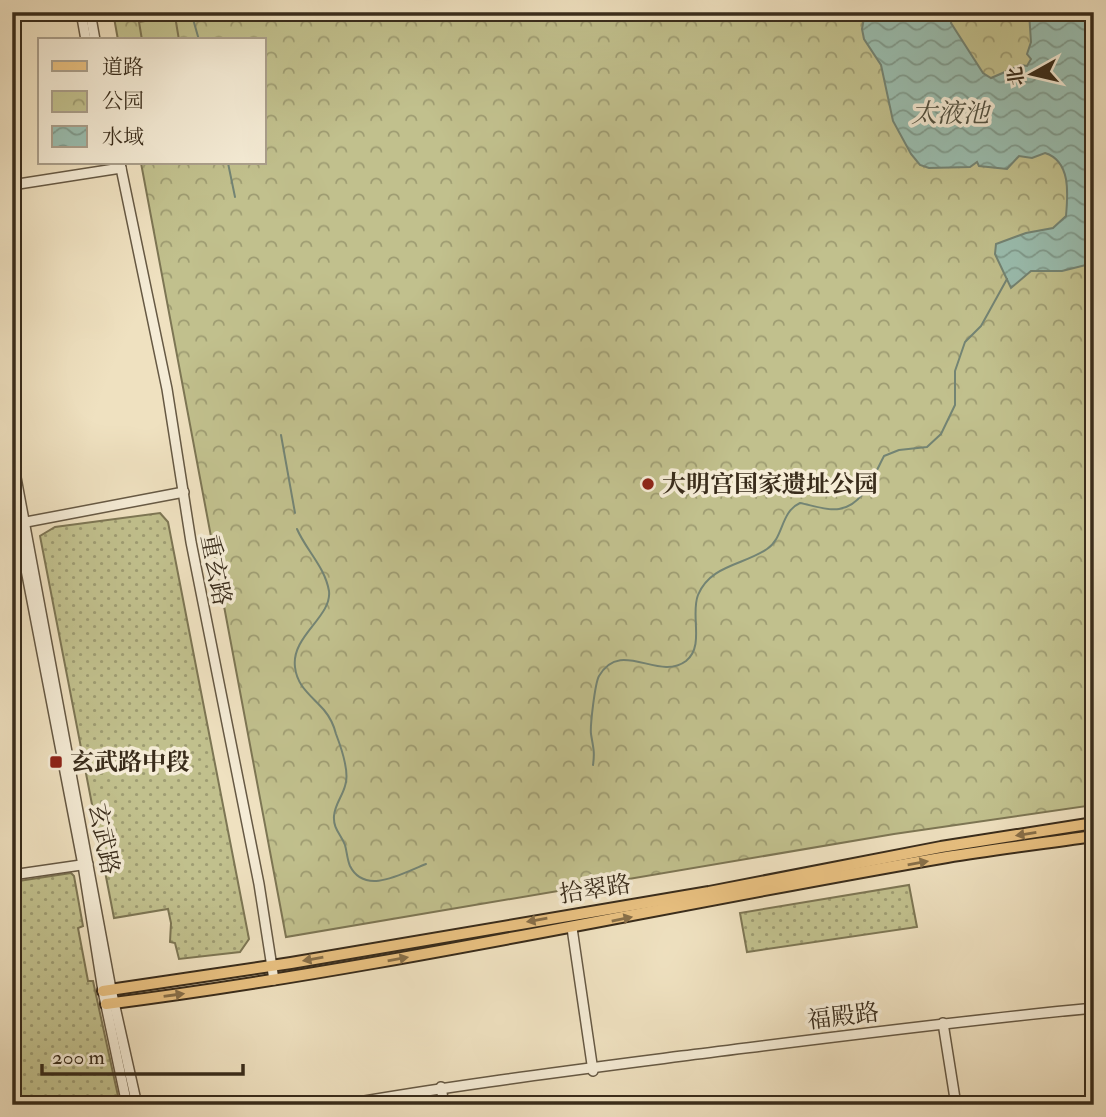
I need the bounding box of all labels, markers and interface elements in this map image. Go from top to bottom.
legend [38,38,266,164]
north arrow [998,38,1068,108]
text: 道路 [102,54,144,81]
text: 北 [1003,65,1029,87]
text: 公园 [102,88,144,115]
water label: 太液池 [911,98,992,130]
text: 水域 [102,124,144,151]
place label: 大明宫国家遗址公园 [662,469,878,500]
marker: 大明宫国家遗址公园 [640,476,656,492]
street label: 重玄路 [193,532,238,608]
place label: 玄武路中段 [70,747,190,778]
marker: 玄武路中段 [48,754,64,770]
street label: 玄武路 [81,801,126,877]
one-way arrow [1015,829,1037,840]
one-way arrow [907,857,929,868]
street label: 拾翠路 [557,869,633,910]
one-way arrow [611,913,633,924]
one-way arrow [526,915,548,926]
one-way arrow [387,953,409,964]
one-way arrow [302,954,324,965]
one-way arrow [163,990,185,1001]
street label: 福殿路 [805,997,881,1036]
scale bar [42,1033,243,1077]
text: 200 m [52,1044,105,1071]

